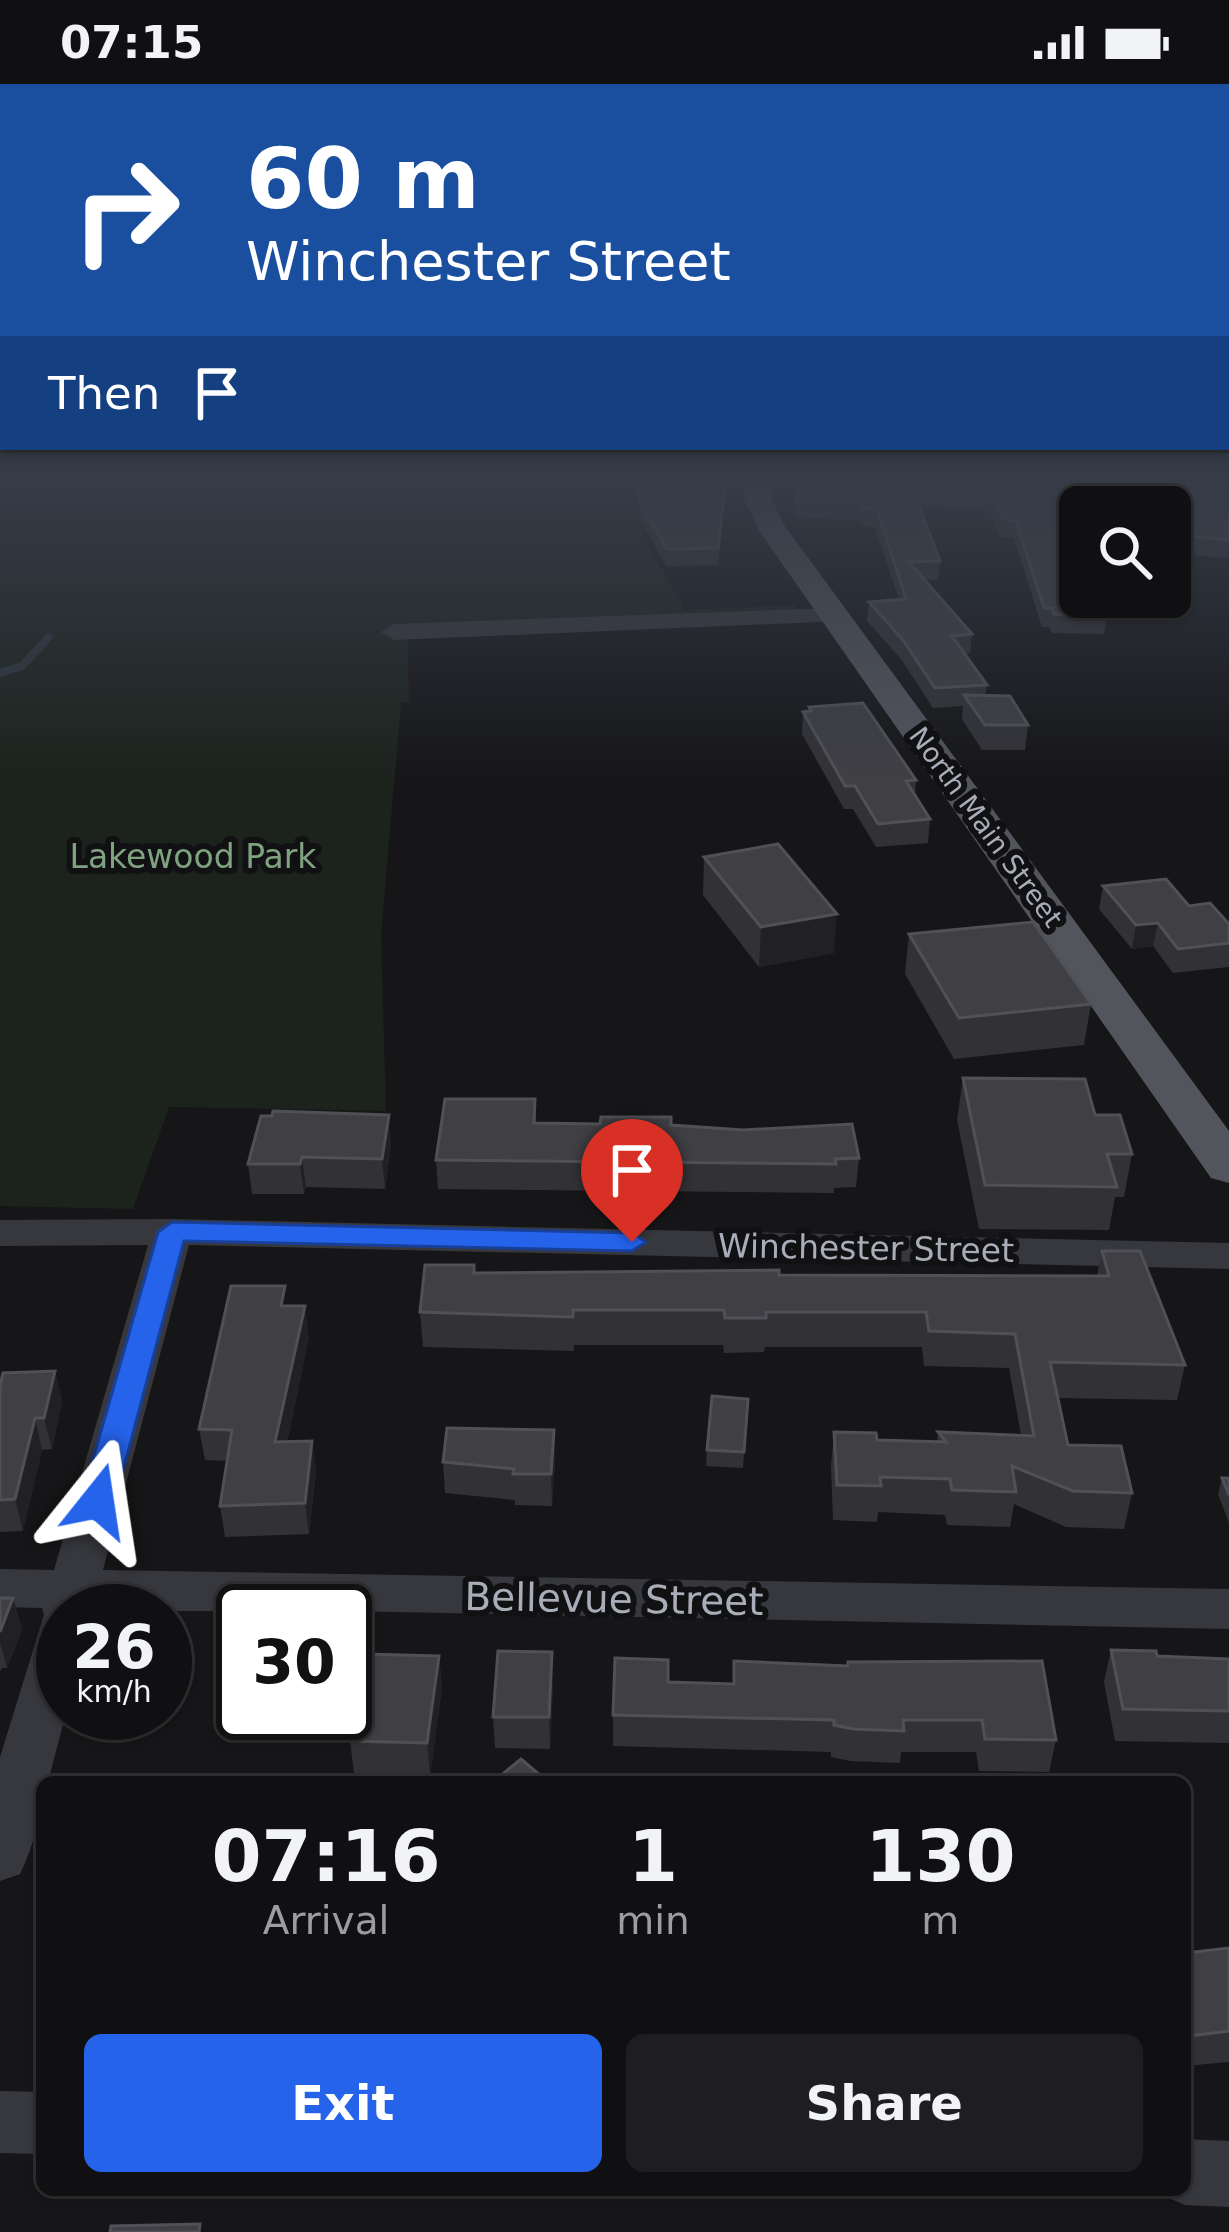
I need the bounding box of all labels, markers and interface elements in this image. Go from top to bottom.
text: 07:15 [60,16,203,69]
text: 60 m [246,130,480,228]
icon: right [48,132,204,288]
text: Winchester Street [246,230,731,293]
icon: arrive [184,360,250,426]
text: Then [48,367,160,420]
map controls [1059,486,1191,618]
button: search [1059,486,1191,618]
street label: North Main Street [903,721,1069,933]
park label: Lakewood Park [70,837,317,876]
pin [581,1119,683,1242]
icon: arrive [599,1137,665,1203]
street label: Winchester Street [718,1226,1014,1270]
position arrow [35,1438,161,1564]
street label: Bellevue Street [464,1574,764,1624]
speed limit sign: 30 [216,1584,372,1740]
text: 26 [72,1612,156,1682]
text: km/h [76,1674,152,1709]
text: 07:16 [211,1814,441,1898]
text: 1 [628,1814,678,1898]
text: 130 [865,1814,1015,1898]
text: Arrival [263,1898,389,1943]
text: min [616,1898,690,1943]
text: m [921,1898,959,1943]
button: Exit [84,2034,602,2172]
button: Share [626,2034,1143,2172]

